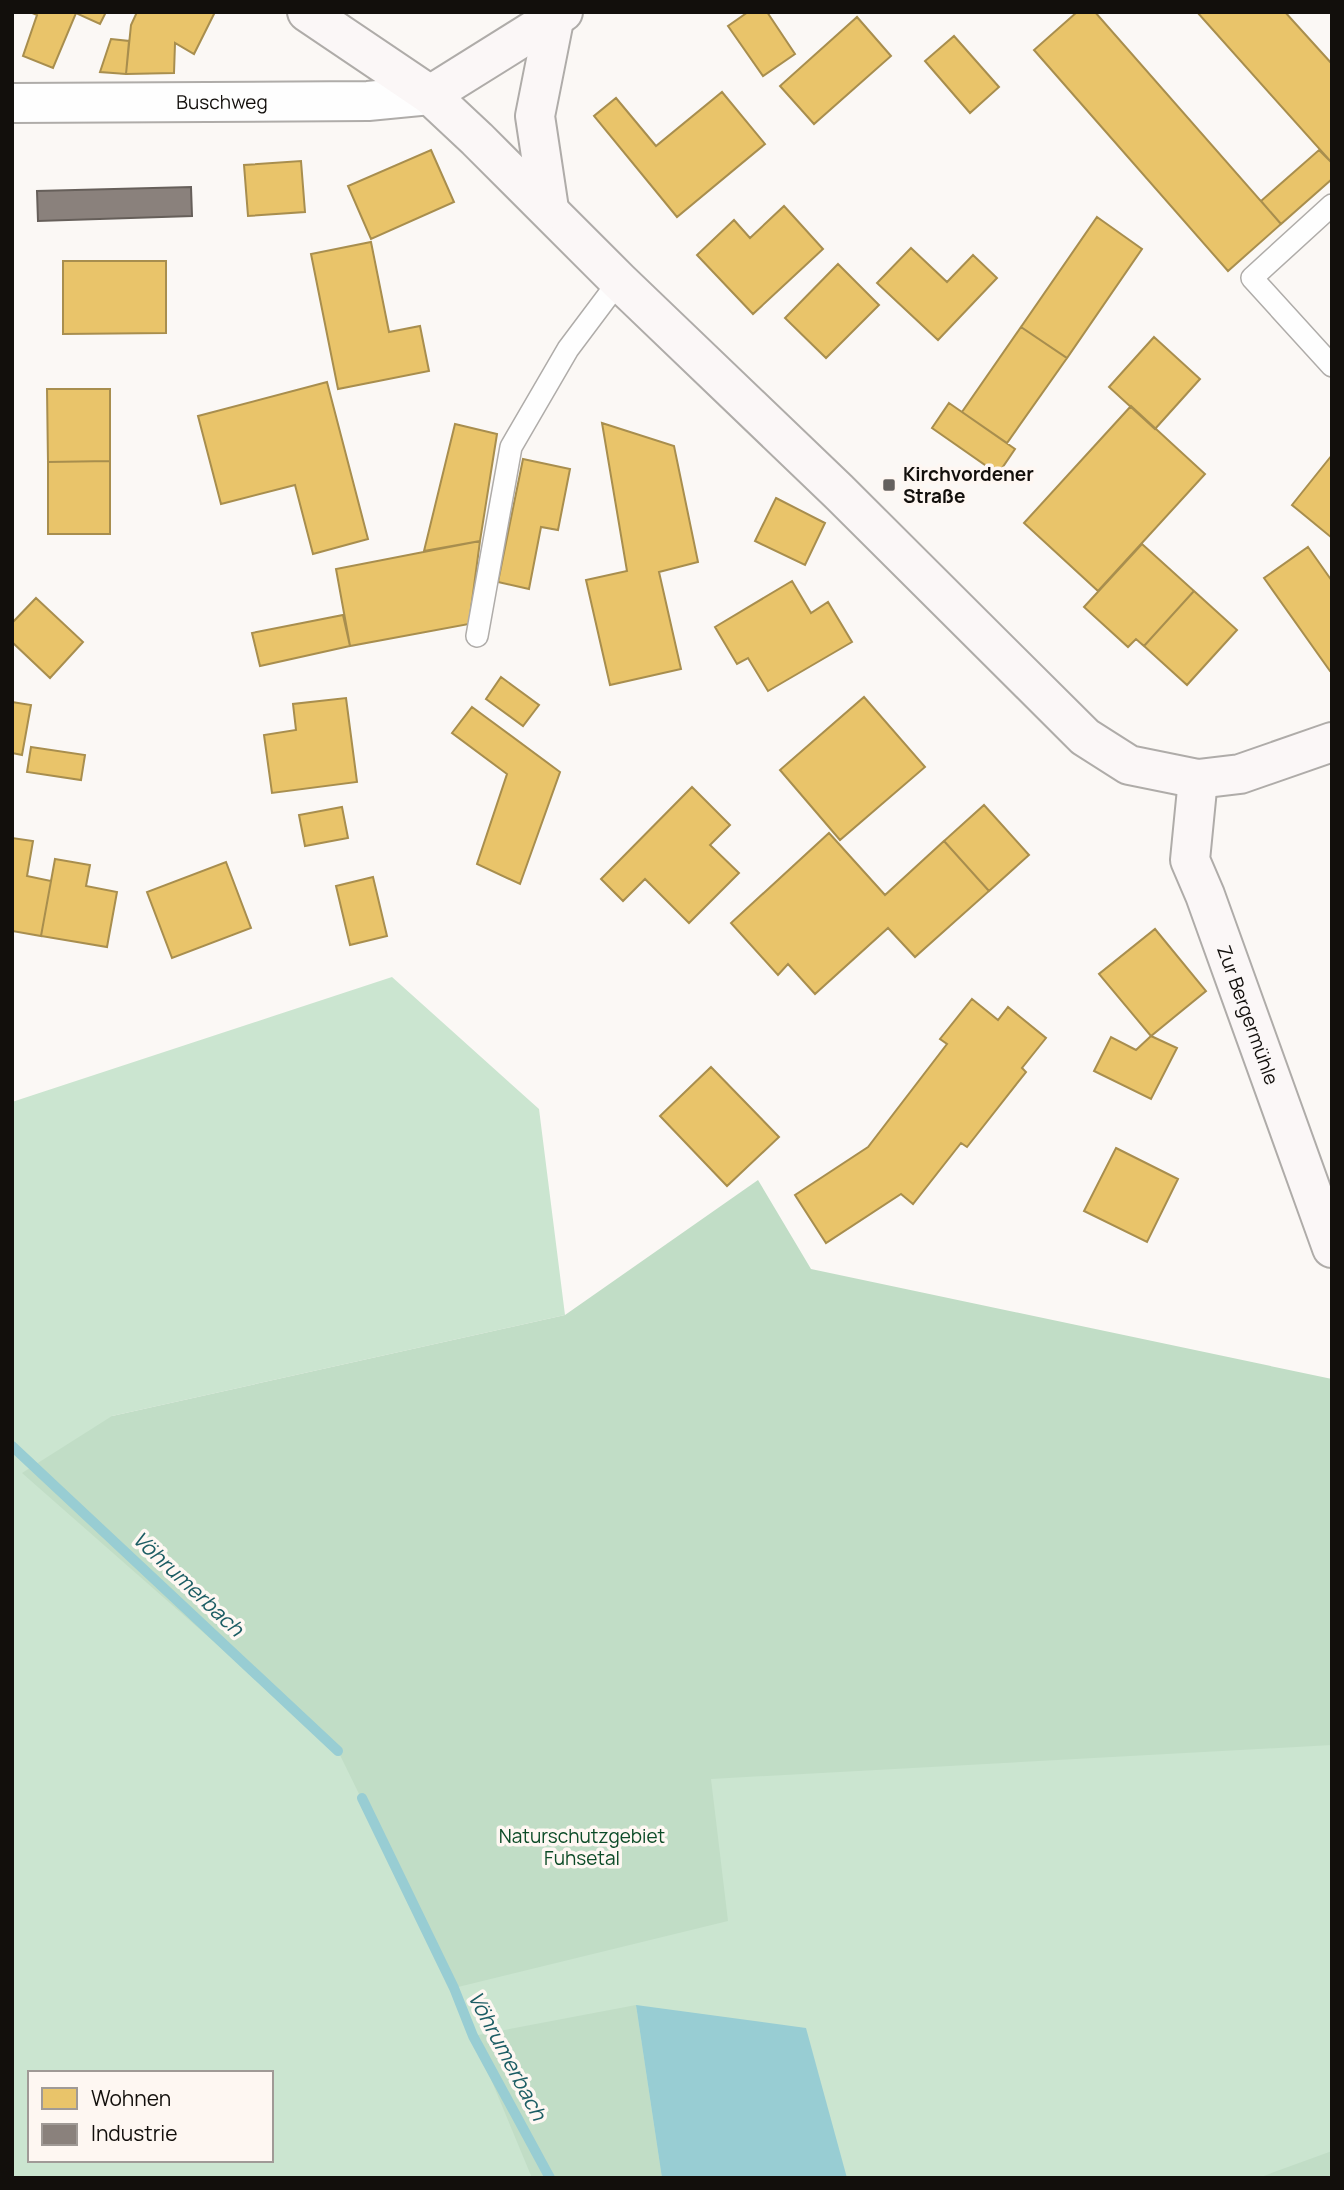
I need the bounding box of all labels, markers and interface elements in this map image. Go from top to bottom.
street label: Buschweg [176,89,268,115]
place label: Kirchvordener Straße [903,461,1034,509]
marker: Kirchvordener Straße [881,477,897,493]
street label: Zur Bergermühle [1211,942,1285,1088]
water label: Vöhrumerbach [127,1525,251,1643]
park label: Naturschutzgebiet Fuhsetal [499,1823,665,1871]
water label: Vöhrumerbach [462,1986,554,2126]
legend [28,2071,273,2162]
text: Wohnen [91,2084,171,2112]
text: Industrie [91,2119,177,2147]

